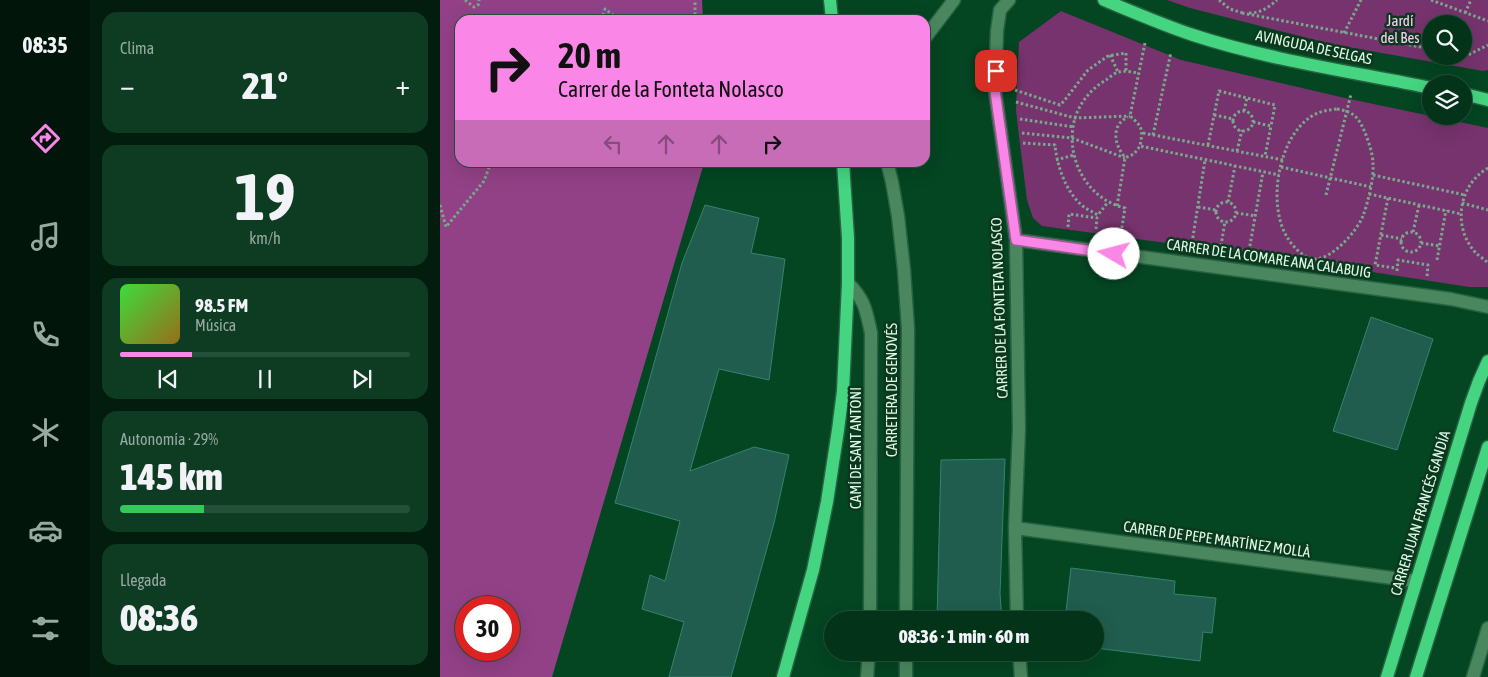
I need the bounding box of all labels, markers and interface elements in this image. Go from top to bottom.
park label: Jardí del Bes [1380,12,1420,46]
map controls [1422,15,1472,125]
button: search [1422,15,1472,65]
street label: AVINGUDA DE SELGAS [1254,26,1374,68]
text: 08:35 [22,32,68,58]
icon: right [475,35,540,100]
text: 20 m [558,35,621,75]
text: Clima [120,39,154,57]
pin [975,50,1017,92]
icon: arrive [982,57,1010,85]
text: 21° [242,64,288,107]
text: − [120,69,135,101]
text: + [395,69,410,101]
button: layers [1422,75,1472,125]
text: Carrer de la Fonteta Nolasco [558,76,784,102]
icon: directions [28,121,63,156]
icon: left [599,130,627,158]
icon: ahead [652,130,680,158]
icon: ahead [705,130,733,158]
icon: right [758,130,786,158]
text: 19 [234,159,296,234]
street label: CARRER DE LA FONTETA NOLASCO [987,217,1011,399]
icon: music [28,219,63,254]
position arrow [1087,227,1139,279]
text: km/h [249,229,281,247]
street label: CARRER DE LA COMARE ANA CALABUIG [1166,235,1372,281]
text: 98.5 FM [195,294,248,316]
text: Música [195,316,236,334]
icon: phone [28,317,63,352]
street label: CARRETERA DE GENOVÉS [883,323,900,457]
icon: previous [154,365,182,393]
icon: pause [251,365,279,393]
icon: next [348,365,376,393]
street label: CAMÍ DE SANT ANTONI [847,387,864,509]
icon: climate [28,415,63,450]
street label: CARRER JUAN FRANCÉS GANDÍA [1387,428,1453,598]
text: Autonomía · 29% [120,430,218,448]
text: 145 km [120,455,223,498]
icon: car [28,513,63,548]
street label: CARRER DE PEPE MARTÍNEZ MOLLÀ [1122,517,1312,561]
text: Llegada [120,571,167,589]
text: 08:36 [120,596,198,639]
speed limit sign: 30 [455,596,520,661]
icon: filters [28,611,63,646]
text: 08:36 · 1 min · 60 m [899,625,1029,647]

